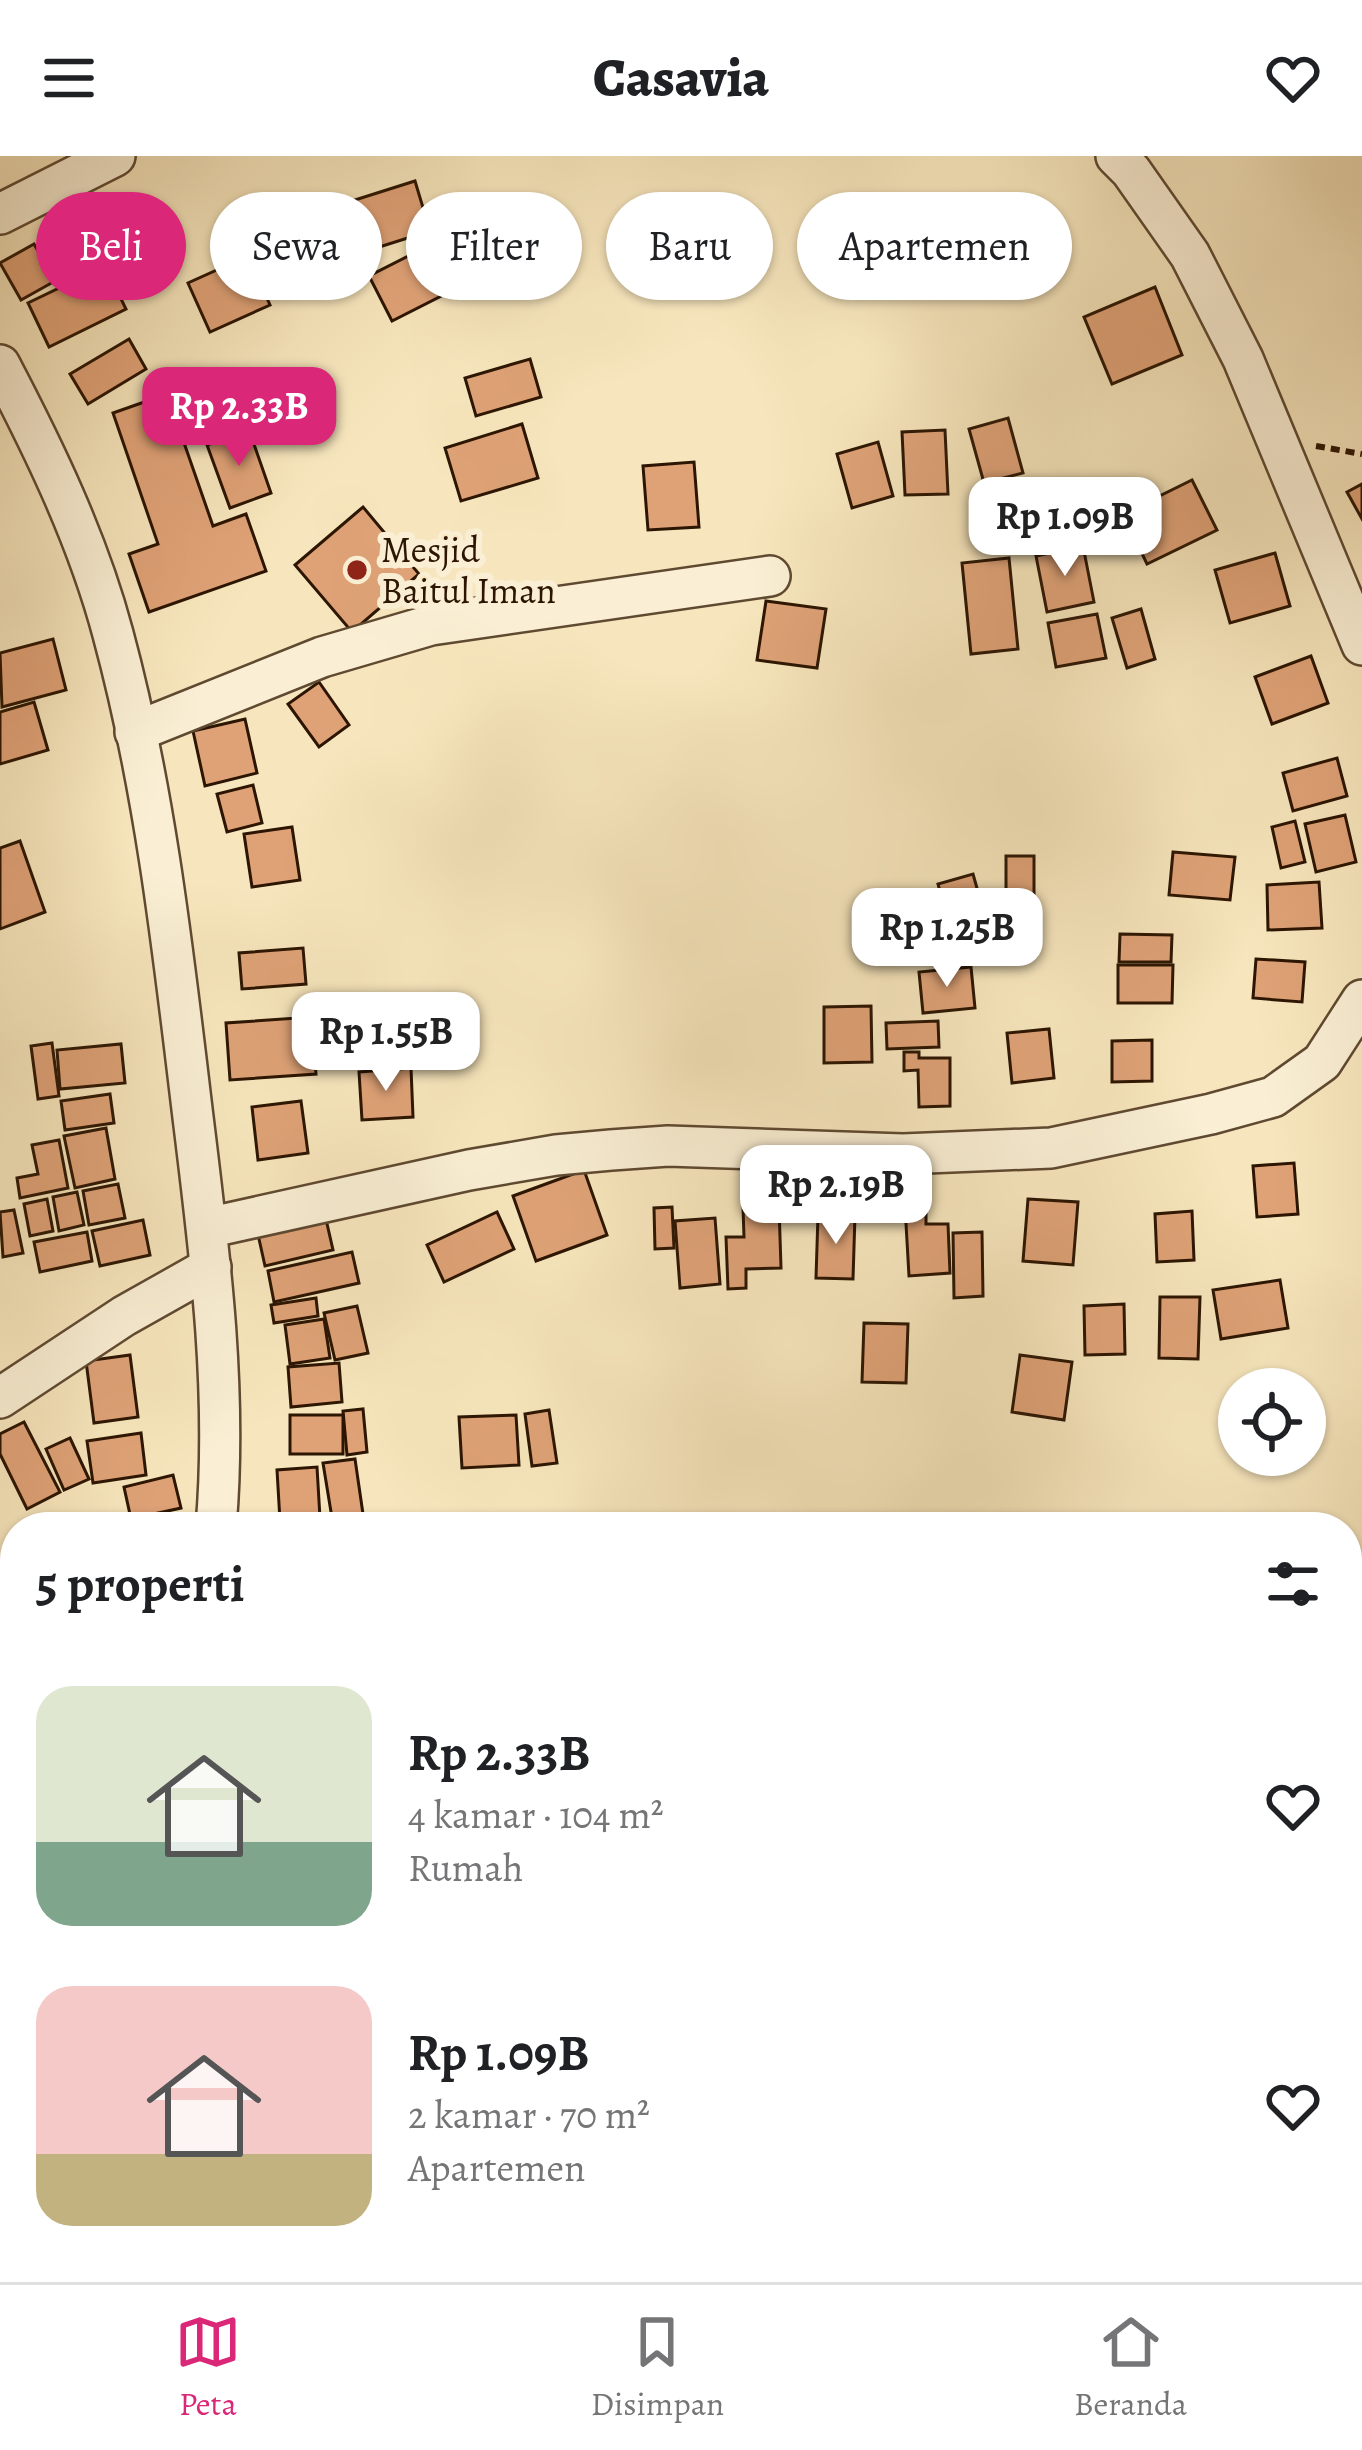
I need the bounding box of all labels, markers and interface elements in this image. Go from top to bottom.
text: Casavia [593,41,769,115]
icon: menu [36,45,102,111]
icon: heart [1260,45,1326,111]
chip: Beli [36,192,186,300]
chip: Sewa [210,192,382,300]
chip: Filter [406,192,582,300]
chip: Baru [606,192,773,300]
chip: Apartemen [797,192,1072,300]
pin: Rp 2.33B [115,367,363,469]
text: Rp 2.33B [169,379,309,432]
pin: Rp 1.09B [941,477,1189,579]
text: Rp 1.09B [996,489,1134,542]
place label: Mesjid Baitul Iman [381,525,556,615]
marker: Mesjid Baitul Iman [344,557,370,583]
pin: Rp 1.25B [823,888,1071,990]
text: Rp 1.25B [879,900,1015,953]
pin: Rp 1.55B [262,992,510,1094]
text: Rp 1.55B [319,1004,453,1057]
pin: Rp 2.19B [712,1145,960,1247]
text: Rp 2.19B [767,1157,905,1210]
map controls [1218,1368,1326,1476]
button: locate [1218,1368,1326,1476]
text: 5 properti [36,1549,245,1619]
icon: filters [1260,1551,1326,1617]
text: Rp 2.33B [408,1718,590,1788]
icon: home [132,1734,276,1878]
icon: heart [1260,1773,1326,1839]
text: 4 kamar · 104 m² [408,1788,664,1841]
text: Rumah [408,1841,523,1894]
text: Rp 1.09B [408,2018,589,2088]
icon: home [132,2034,276,2178]
icon: heart [1260,2073,1326,2139]
text: 2 kamar · 70 m² [408,2088,650,2141]
text: Apartemen [408,2141,585,2194]
tab: Peta [175,2309,241,2426]
tab: Disimpan [591,2309,724,2426]
tab: Beranda [1074,2309,1187,2426]

